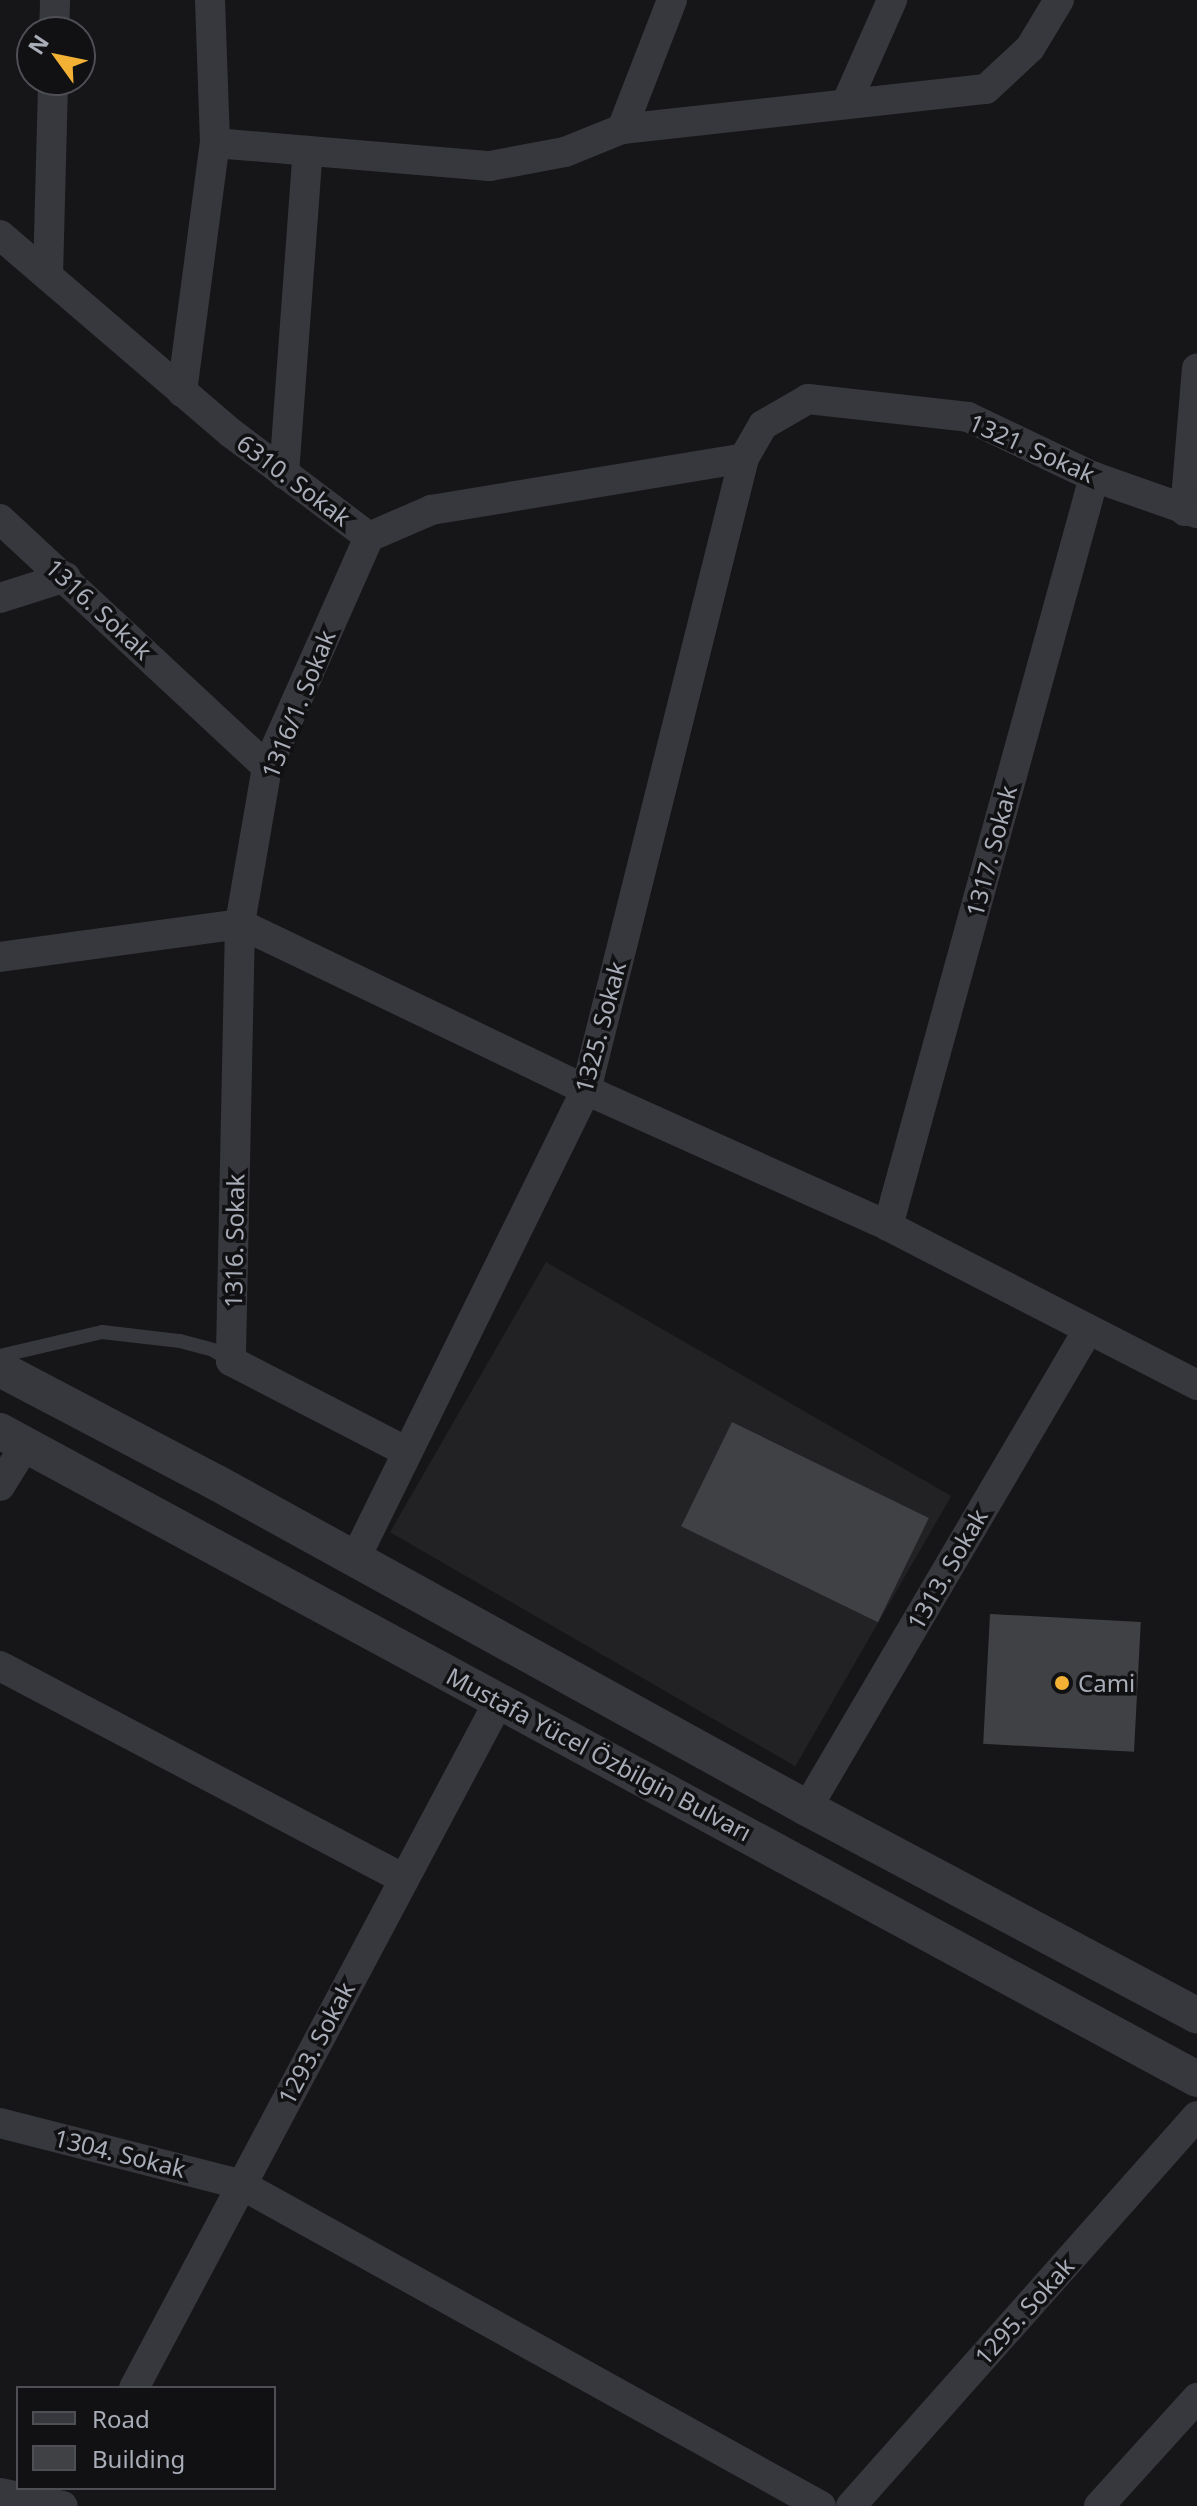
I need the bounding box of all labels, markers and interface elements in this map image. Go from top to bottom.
north arrow [16,16,96,96]
text: N [20,28,55,60]
street label: 1321. Sokak [965,408,1099,488]
street label: 6310. Sokak [232,428,356,532]
street label: 1316. Sokak [40,553,158,665]
street label: 1316/1. Sokak [255,626,341,782]
street label: 1317. Sokak [960,782,1022,920]
street label: 1325. Sokak [569,958,631,1096]
street label: 1316. Sokak [218,1174,250,1308]
street label: 1313. Sokak [901,1504,993,1634]
street label: Mustafa Yücel Özbilgin Bulvarı [442,1661,756,1847]
place label: Cami [1078,1669,1135,1697]
marker: Cami [1053,1674,1071,1692]
street label: 1293. Sokak [272,1977,360,2109]
street label: 1304. Sokak [51,2123,189,2183]
street label: 1295. Sokak [968,2251,1080,2371]
legend [16,2386,276,2490]
text: Road [92,2402,150,2435]
text: Building [92,2442,185,2475]

